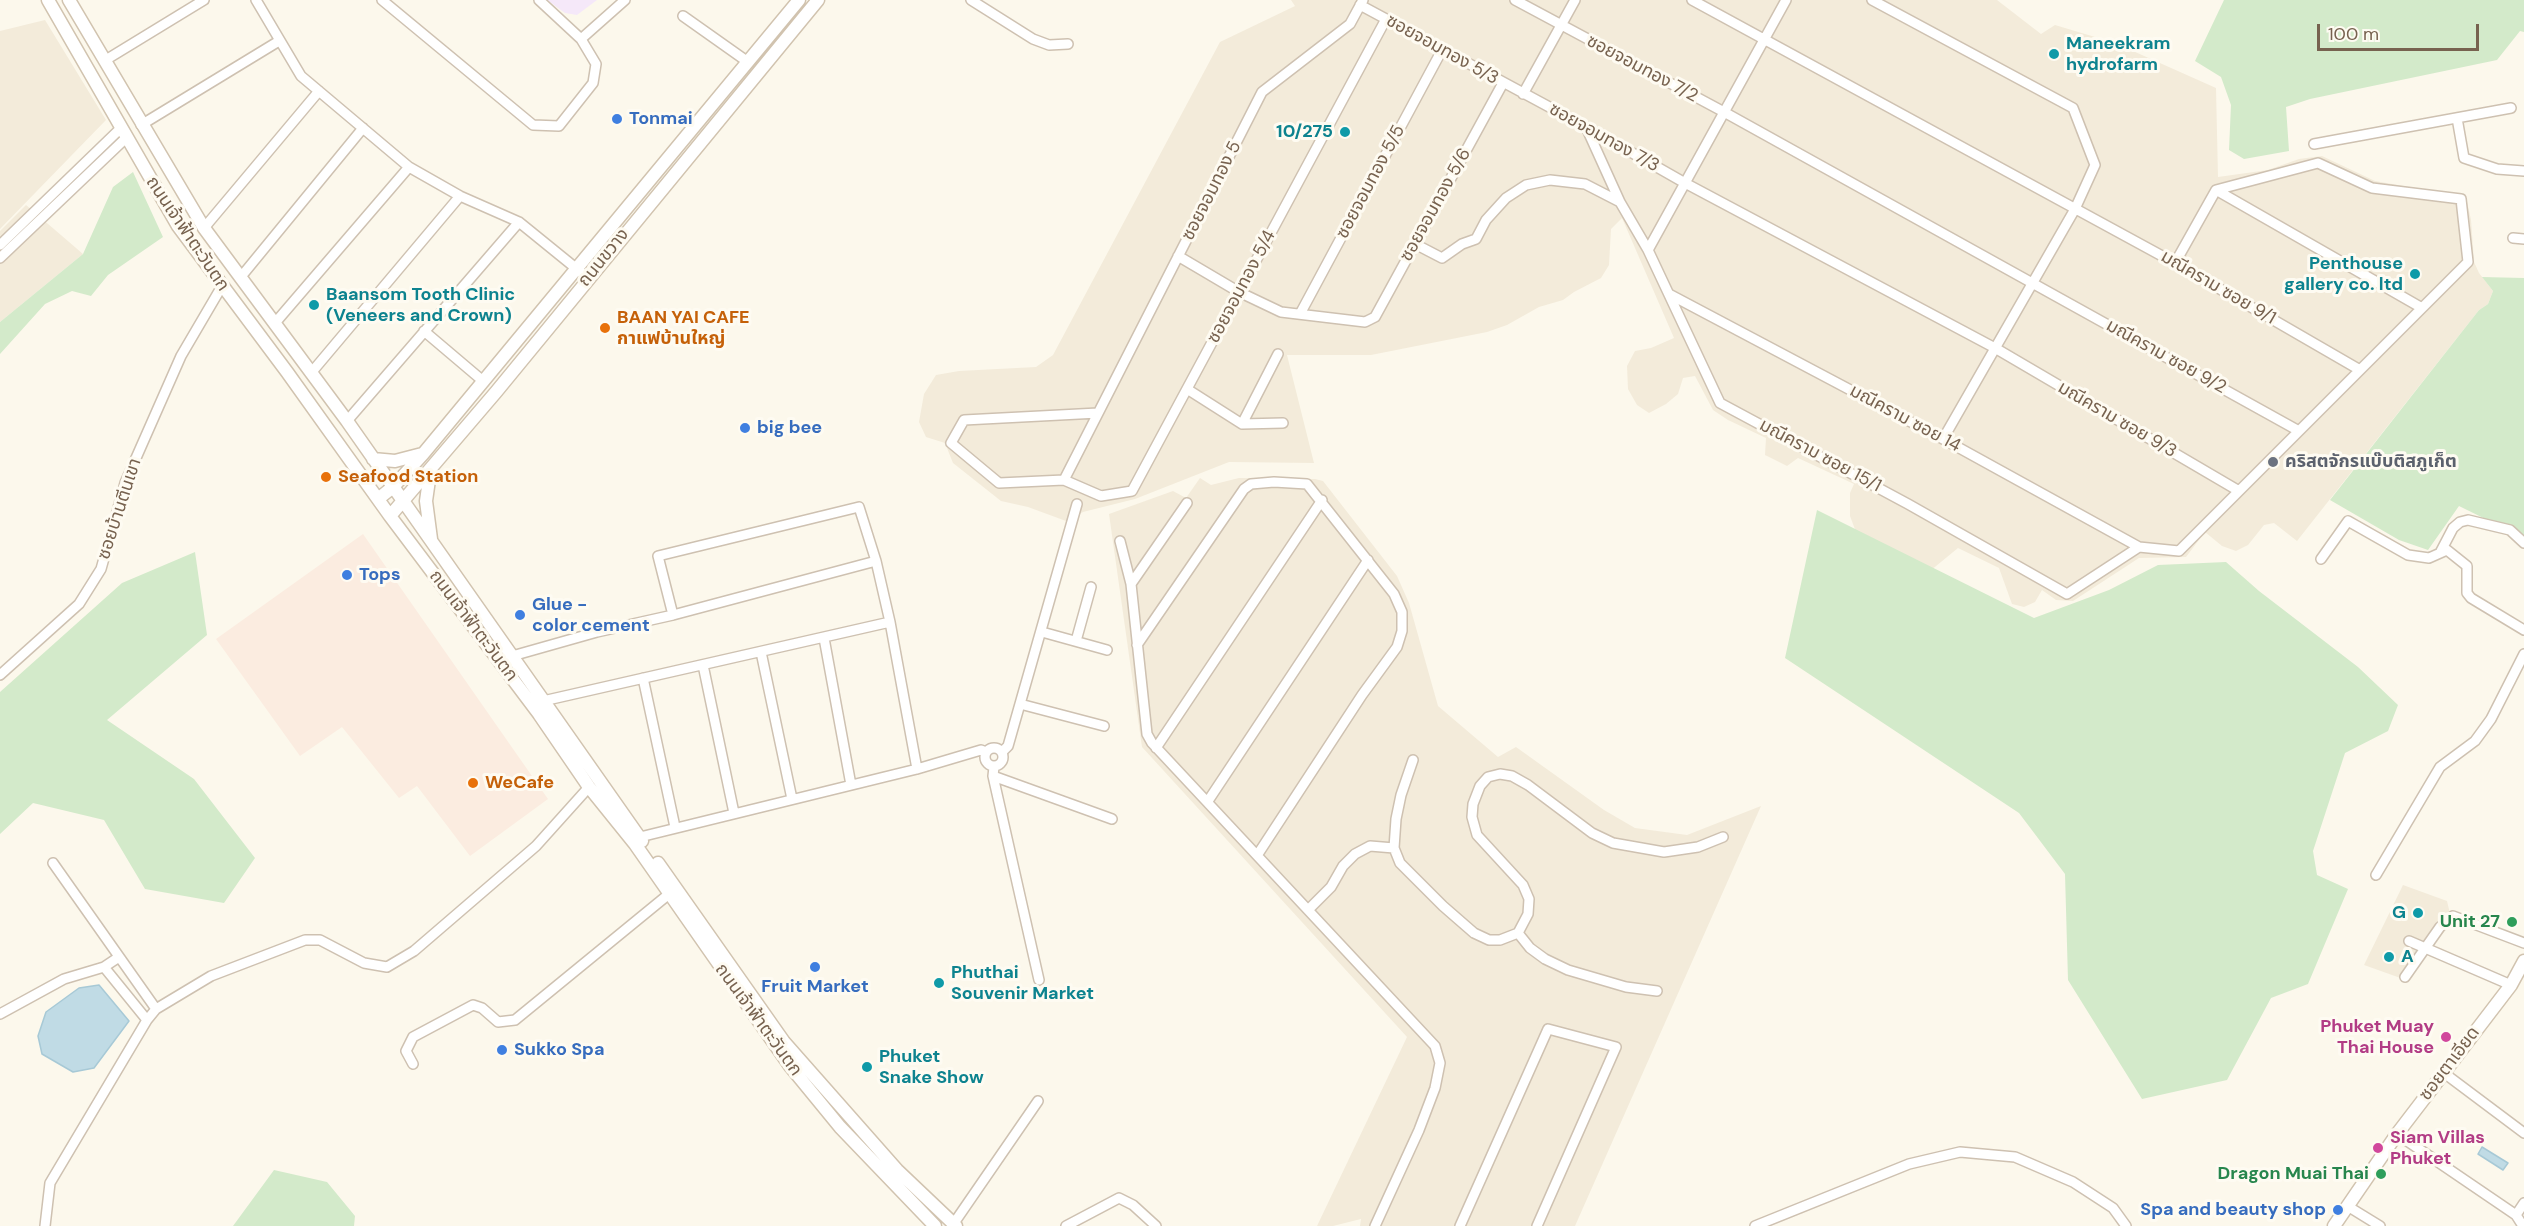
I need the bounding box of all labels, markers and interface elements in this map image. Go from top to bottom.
street label: ซอยจอมทอง 5/3 [1382,10,1502,90]
scale bar [2320,12,2482,50]
text: 100 m [2328,22,2379,46]
street label: ซอยจอมทอง 7/2 [1583,31,1701,107]
place label: Maneekram hydrofarm [2066,33,2171,76]
marker: Maneekram hydrofarm [2047,47,2061,61]
street label: ซอยจอมทอง 7/3 [1545,99,1663,177]
place label: Tonmai [629,108,693,130]
marker: Tonmai [610,112,624,126]
place label: 10/275 [1276,121,1333,143]
street label: ซอยจอมทอง 5/5 [1332,121,1410,243]
marker: 10/275 [1338,125,1352,139]
street label: ซอยจอมทอง 5 [1178,138,1246,244]
street label: ซอยจอมทอง 5/6 [1396,145,1476,265]
street label: ถนนเจ้าฟ้าตะวันตก [141,172,233,296]
street label: ถนนขวาง [574,225,634,291]
street label: ซอยจอมทอง 5/4 [1203,227,1281,347]
street label: มณีคราม ซอย 9/1 [2157,246,2279,330]
place label: Penthouse gallery co. ltd [2284,253,2403,296]
marker: Penthouse gallery co. ltd [2408,267,2422,281]
place label: Baansom Tooth Clinic (Veneers and Crown) [326,284,515,326]
marker: Baansom Tooth Clinic (Veneers and Crown) [307,298,321,312]
place label: BAAN YAI CAFE กาแฟบ้านใหญ่ [617,307,750,350]
street label: มณีคราม ซอย 9/2 [2102,315,2230,399]
marker: BAAN YAI CAFE กาแฟบ้านใหญ่ [598,321,612,335]
street label: มณีคราม ซอย 9/3 [2054,377,2180,463]
street label: มณีคราม ซอย 14 [1846,381,1964,457]
street label: มณีคราม ซอย 15/1 [1755,415,1885,497]
place label: big bee [757,417,822,439]
marker: big bee [738,421,752,435]
place label: คริสตจักรแบ๊บติสภูเก็ต [2285,451,2457,473]
marker: คริสตจักรแบ๊บติสภูเก็ต [2266,455,2280,469]
street label: ซอยบ้านตีนเขา [94,456,146,562]
place label: Seafood Station [338,466,478,488]
marker: Seafood Station [319,470,333,484]
place label: Tops [359,564,400,586]
street label: ถนนเจ้าฟ้าตะวันตก [424,566,522,686]
marker: Tops [340,568,354,582]
place label: Glue - color cement [532,594,650,636]
marker: Glue - color cement [513,608,527,622]
place label: WeCafe [485,772,554,794]
marker: WeCafe [466,776,480,790]
place label: G [2392,902,2406,924]
marker: G [2411,906,2425,920]
place label: Unit 27 [2440,911,2500,933]
marker: Unit 27 [2505,915,2519,929]
place label: A [2401,946,2414,968]
marker: A [2382,950,2396,964]
street label: ถนนเจ้าฟ้าตะวันตก [710,960,806,1080]
marker: Fruit Market [808,960,822,974]
place label: Phuthai Souvenir Market [951,962,1094,1004]
place label: Fruit Market [761,976,869,998]
marker: Phuthai Souvenir Market [932,976,946,990]
place label: Phuket Muay Thai House [2320,1016,2434,1058]
street label: ซอยตาเอียด [2415,1023,2485,1105]
marker: Phuket Muay Thai House [2439,1030,2453,1044]
place label: Sukko Spa [514,1039,604,1061]
marker: Sukko Spa [495,1043,509,1057]
place label: Phuket Snake Show [879,1046,984,1088]
marker: Phuket Snake Show [860,1060,874,1074]
place label: Siam Villas Phuket [2390,1127,2485,1170]
marker: Siam Villas Phuket [2371,1141,2385,1155]
place label: Dragon Muai Thai [2218,1163,2369,1185]
marker: Dragon Muai Thai [2374,1167,2388,1181]
place label: Spa and beauty shop [2140,1199,2326,1221]
marker: Spa and beauty shop [2331,1203,2345,1217]

